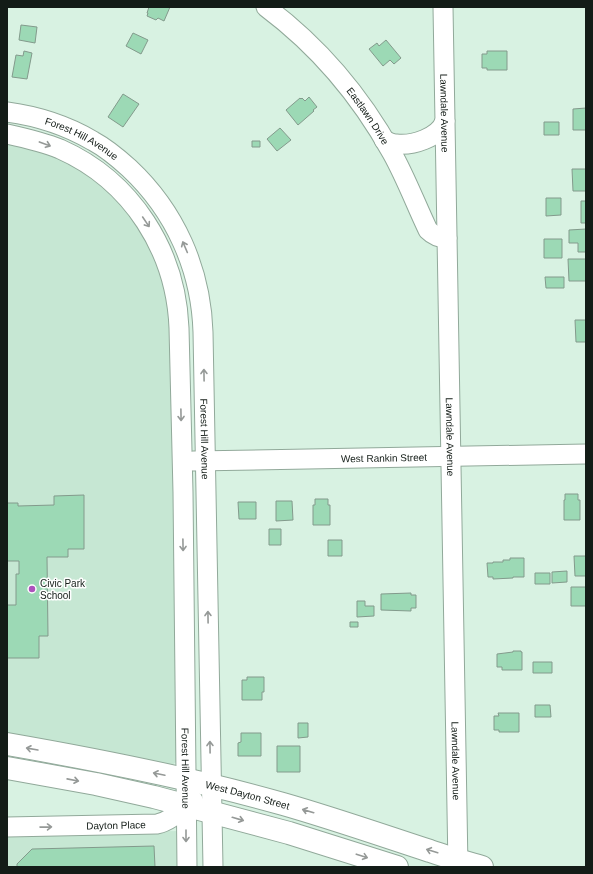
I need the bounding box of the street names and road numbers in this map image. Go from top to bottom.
street label: Lawndale Avenue [439,73,451,153]
street label: Eastlawn Drive [345,85,392,147]
street label: Forest Hill Avenue [44,115,121,162]
street label: Lawndale Avenue [444,397,457,477]
street label: Forest Hill Avenue [199,398,211,480]
street label: West Rankin Street [341,451,427,464]
street label: Lawndale Avenue [450,721,462,801]
street label: Forest Hill Avenue [180,728,192,809]
street label: West Dayton Street [204,778,291,811]
street label: Dayton Place [86,819,146,831]

